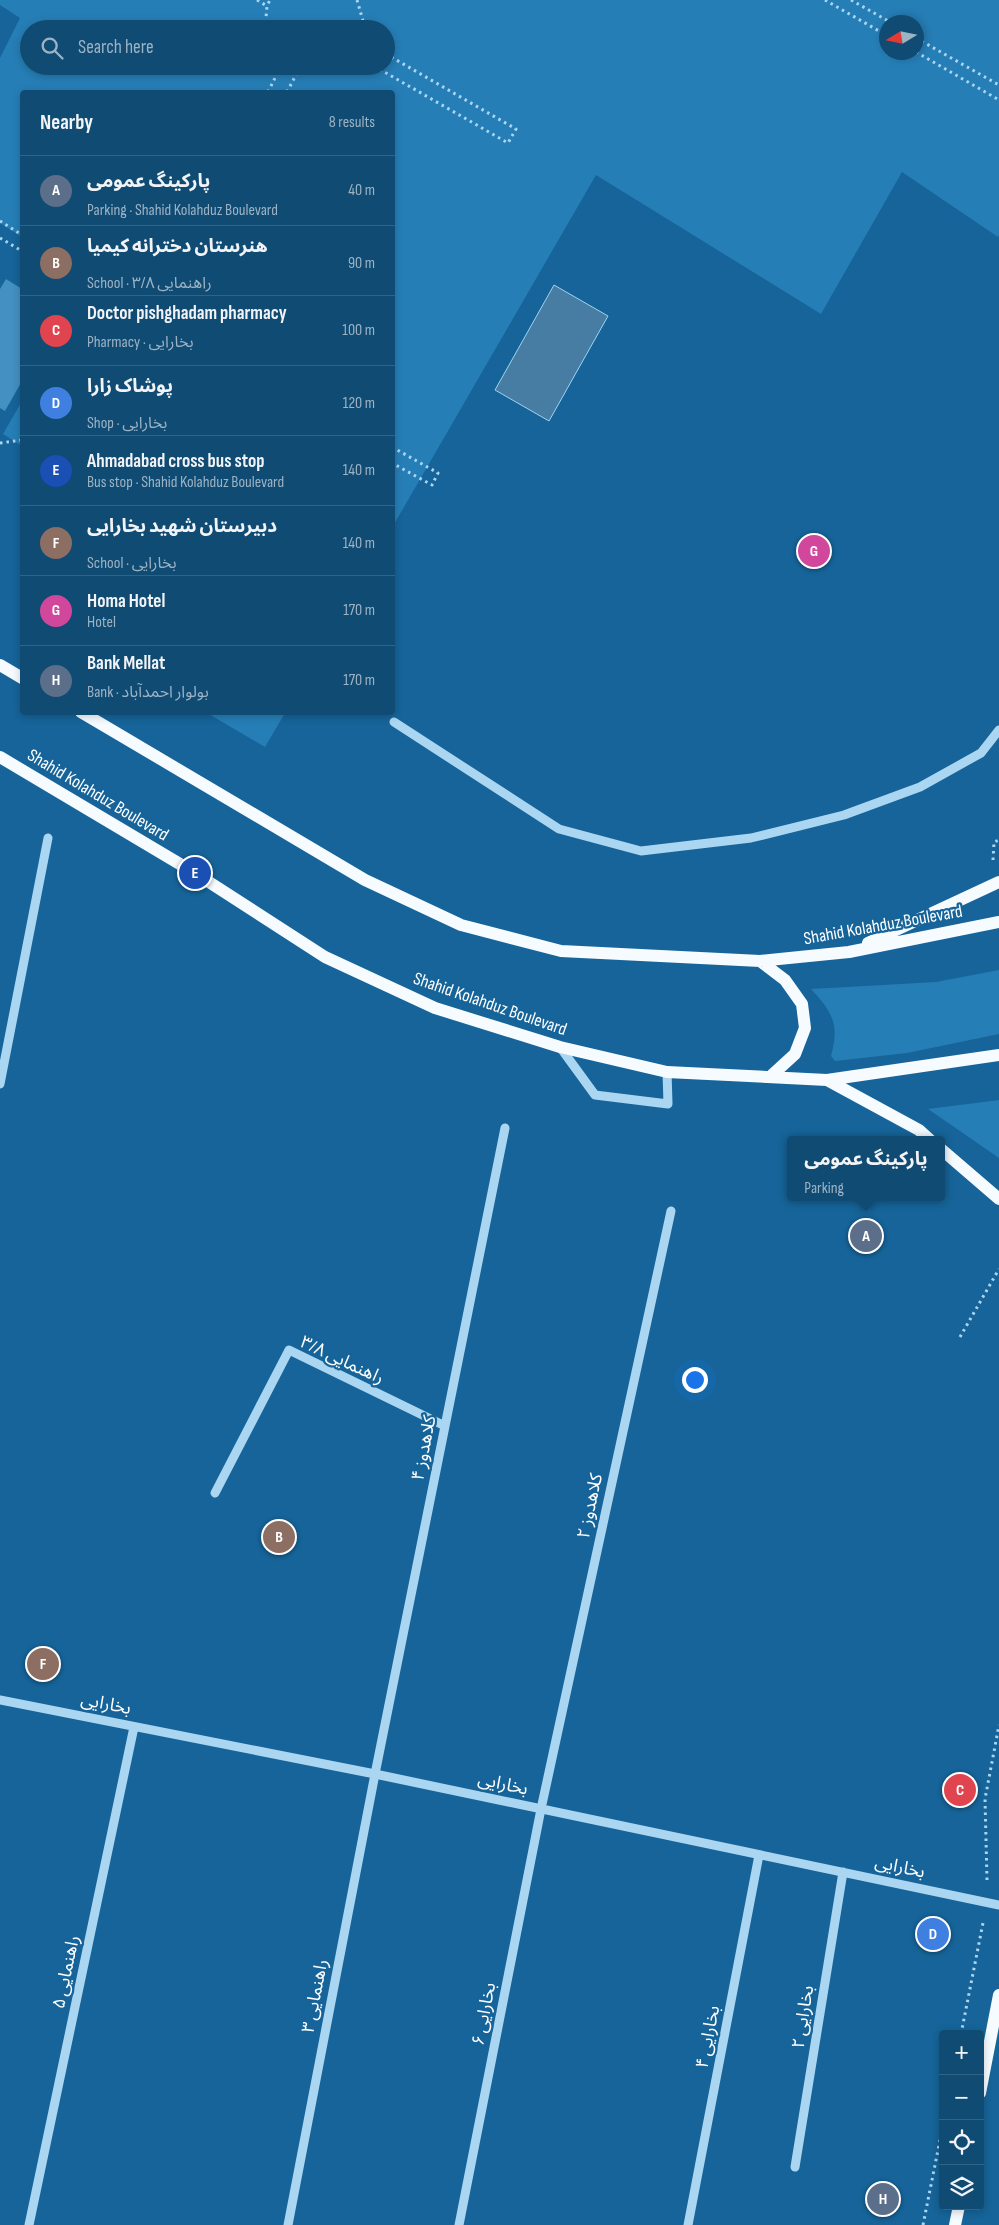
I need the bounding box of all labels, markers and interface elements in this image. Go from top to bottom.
north arrow [879,15,924,60]
search box [20,20,395,75]
icon: search [38,34,66,62]
text: Search here [78,36,154,59]
text: Nearby [40,110,93,135]
text: 8 results [329,113,375,132]
text: پارکینگ عمومی [87,170,210,193]
text: A [52,181,60,200]
text: 40 m [348,181,375,200]
text: Parking · Shahid Kolahduz Boulevard [87,201,278,220]
text: هنرستان دخترانه کیمیا [87,235,268,258]
text: B [52,254,60,273]
text: 90 m [348,254,375,273]
text: School · راهنمایی ۳/۸ [87,274,212,293]
text: Doctor pishghadam pharmacy [87,302,287,325]
text: C [52,321,60,340]
text: 100 m [342,321,375,340]
text: Pharmacy · بخارایی [87,333,194,352]
text: پوشاک زارا [87,375,173,398]
text: D [52,394,60,413]
text: 120 m [343,394,375,413]
text: Shop · بخارایی [87,414,167,433]
text: Ahmadabad cross bus stop [87,450,264,473]
text: E [53,461,59,480]
text: 140 m [343,461,375,480]
text: Bus stop · Shahid Kolahduz Boulevard [87,473,284,492]
text: دبیرستان شهید بخارایی [87,515,277,538]
pin: G [798,532,830,570]
text: F [53,534,59,553]
text: 140 m [343,534,375,553]
text: School · بخارایی [87,554,177,573]
text: Homa Hotel [87,590,165,613]
text: G [52,601,60,620]
text: 170 m [343,601,375,620]
text: Hotel [87,613,116,632]
text: Bank Mellat [87,652,165,675]
text: H [52,671,60,690]
text: 170 m [343,671,375,690]
text: Bank · بولوار احمدآباد [87,683,209,702]
street label: Shahid Kolahduz Boulevard [24,745,172,845]
pin: E [179,854,211,892]
street label: Shahid Kolahduz Boulevard [802,901,964,949]
street label: Shahid Kolahduz Boulevard [411,968,569,1040]
popup [787,1136,945,1201]
text: پارکینگ عمومی [804,1148,928,1171]
text: Parking [804,1179,844,1198]
pin: A [850,1217,882,1255]
street label: راهنمایی ۳/۸ [297,1331,387,1389]
your location [682,1367,708,1393]
street label: کلاهدوز ۴ [407,1413,441,1482]
street label: کلاهدوز ۲ [573,1471,607,1540]
pin: B [263,1518,295,1556]
pin: F [27,1645,59,1683]
street label: بخارایی [79,1689,133,1719]
street label: بخارایی [476,1768,530,1800]
pin: C [944,1771,976,1809]
street label: بخارایی [873,1851,927,1883]
pin: D [917,1915,949,1953]
street label: راهنمایی ۵ [48,1933,84,2011]
street label: راهنمایی ۳ [298,1957,332,2035]
street label: بخارایی ۶ [468,1981,500,2047]
street label: بخارایی ۲ [788,1984,818,2050]
street label: بخارایی ۴ [692,2004,724,2070]
map controls [939,2030,984,2210]
button: + [939,2030,984,2075]
button: − [939,2075,984,2120]
button: locate [939,2120,984,2165]
button: layers [939,2165,984,2210]
pin: H [867,2180,899,2218]

